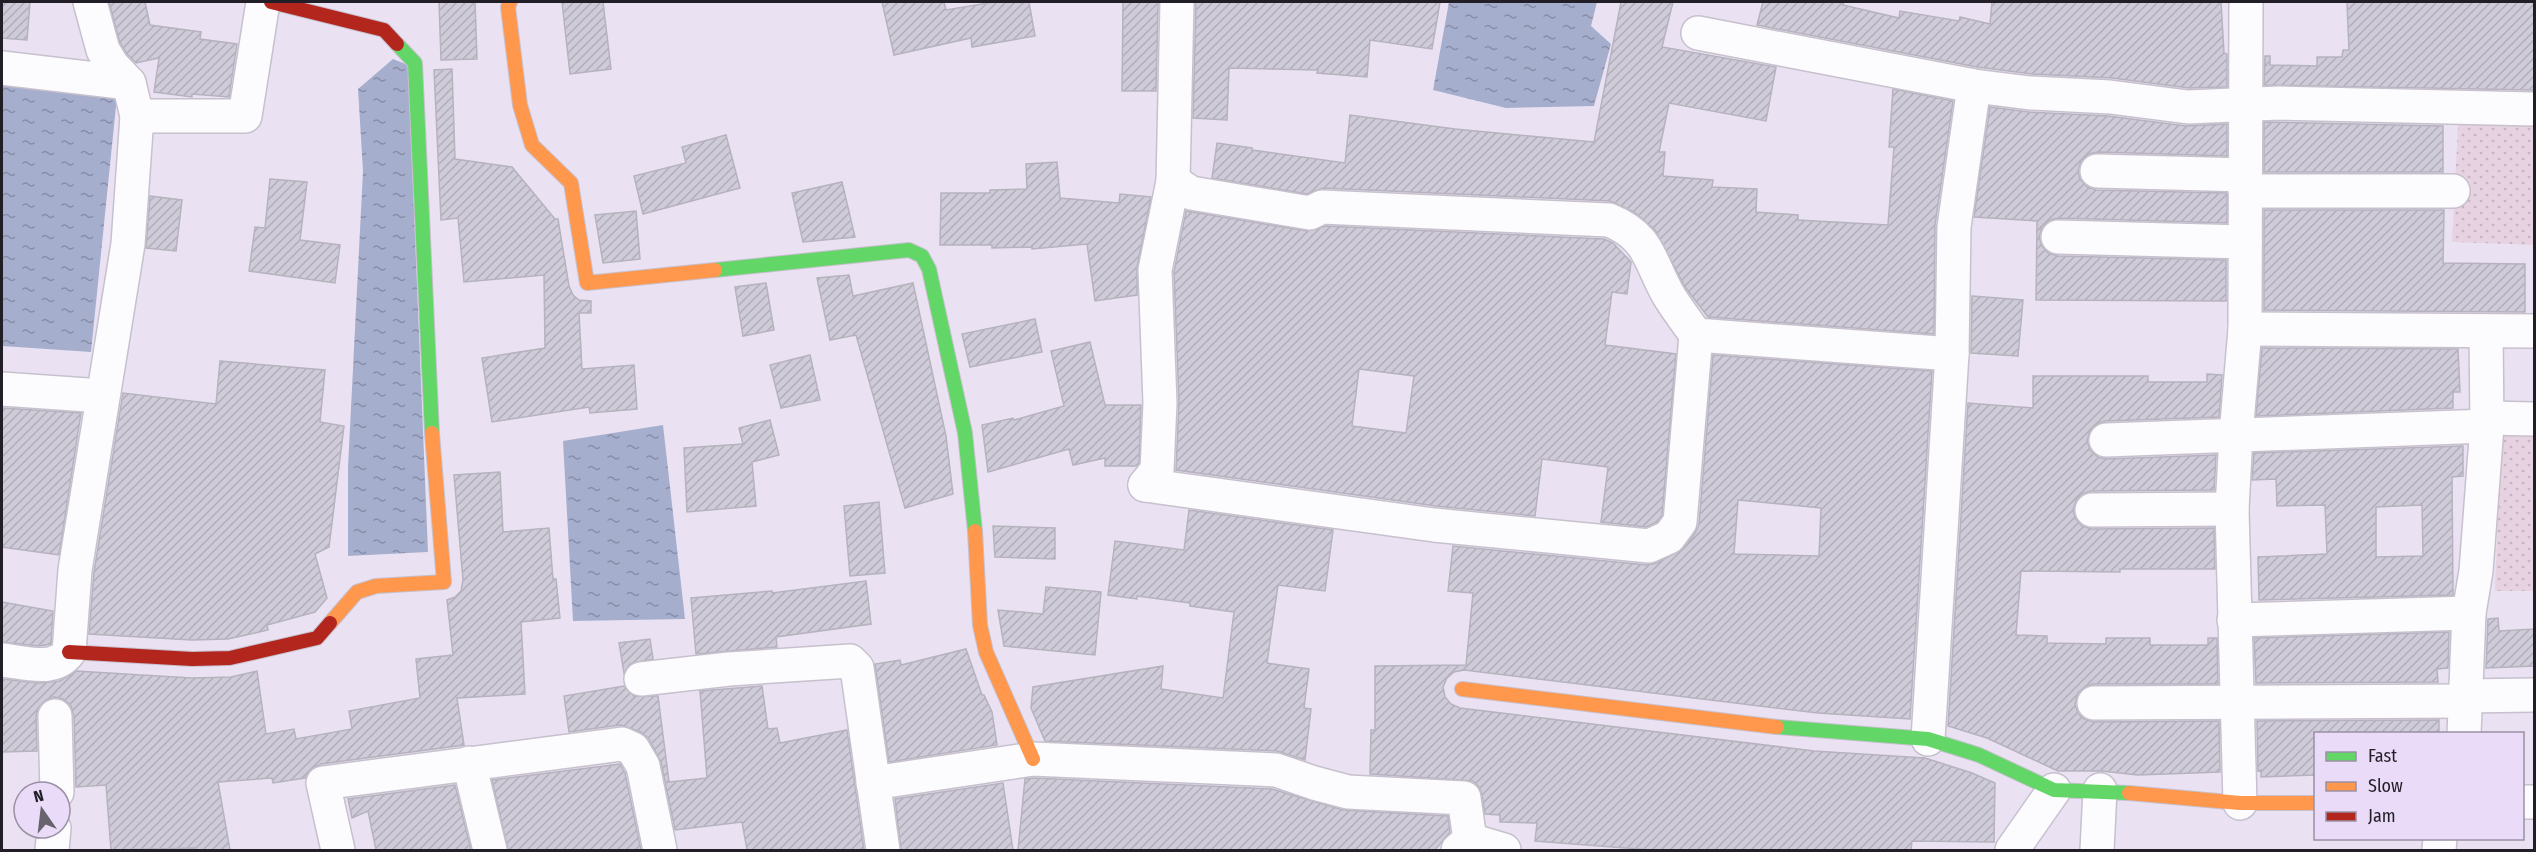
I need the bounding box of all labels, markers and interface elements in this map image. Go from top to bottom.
legend [2314,732,2524,840]
text: Fast [2368,745,2397,767]
text: Slow [2368,775,2403,797]
north arrow [12,780,72,840]
text: N [32,786,45,806]
text: Jam [2368,805,2396,827]

